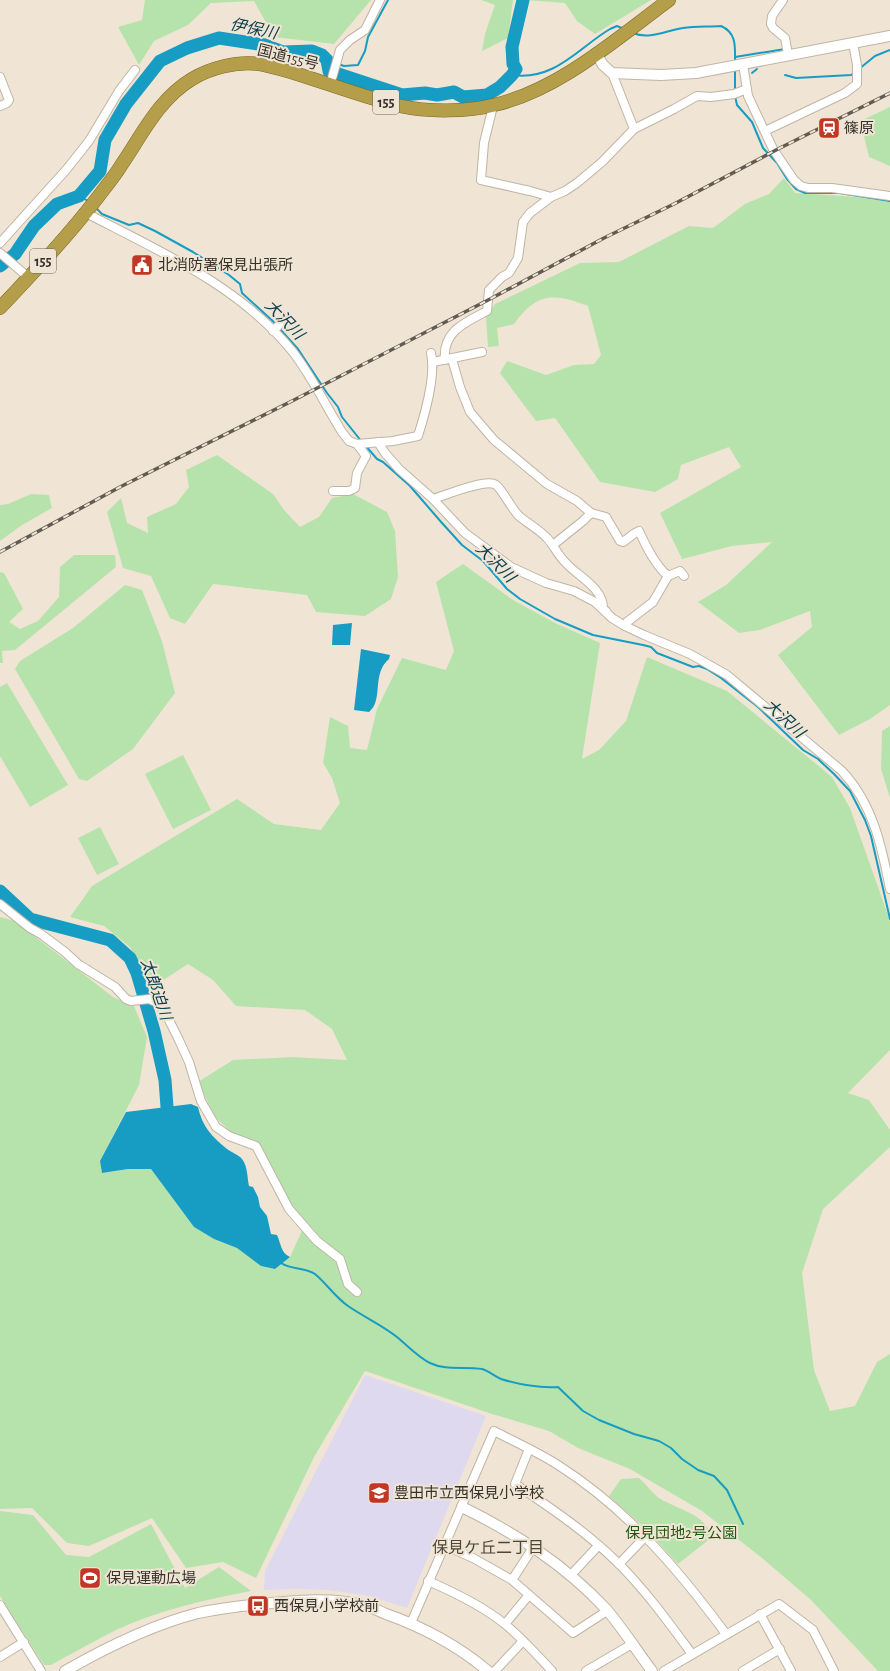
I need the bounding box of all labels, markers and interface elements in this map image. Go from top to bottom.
water label: 伊保川 [229,15,281,42]
street label: 国道155号 [256,42,320,72]
road number: 155 [373,90,399,114]
station icon: 篠原 [816,115,842,141]
place label: 篠原 [844,120,874,136]
road number: 155 [30,249,56,273]
public building icon: 北消防署保見出張所 [129,252,155,278]
place label: 北消防署保見出張所 [158,256,293,273]
water label: 大沢川 [262,296,309,344]
water label: 大沢川 [473,539,520,587]
water label: 大沢川 [761,696,809,742]
water label: 太郎迫川 [138,956,176,1024]
school or university icon: 豊田市立西保見小学校 [366,1480,392,1506]
place label: 豊田市立西保見小学校 [394,1485,544,1501]
park label: 保見団地2号公園 [625,1525,737,1541]
district label: 保見ケ丘二丁目 [432,1539,544,1556]
sports icon: 保見運動広場 [77,1565,103,1591]
place label: 保見運動広場 [106,1570,196,1586]
bus stop icon: 西保見小学校前 [245,1593,271,1619]
place label: 西保見小学校前 [274,1598,379,1614]

